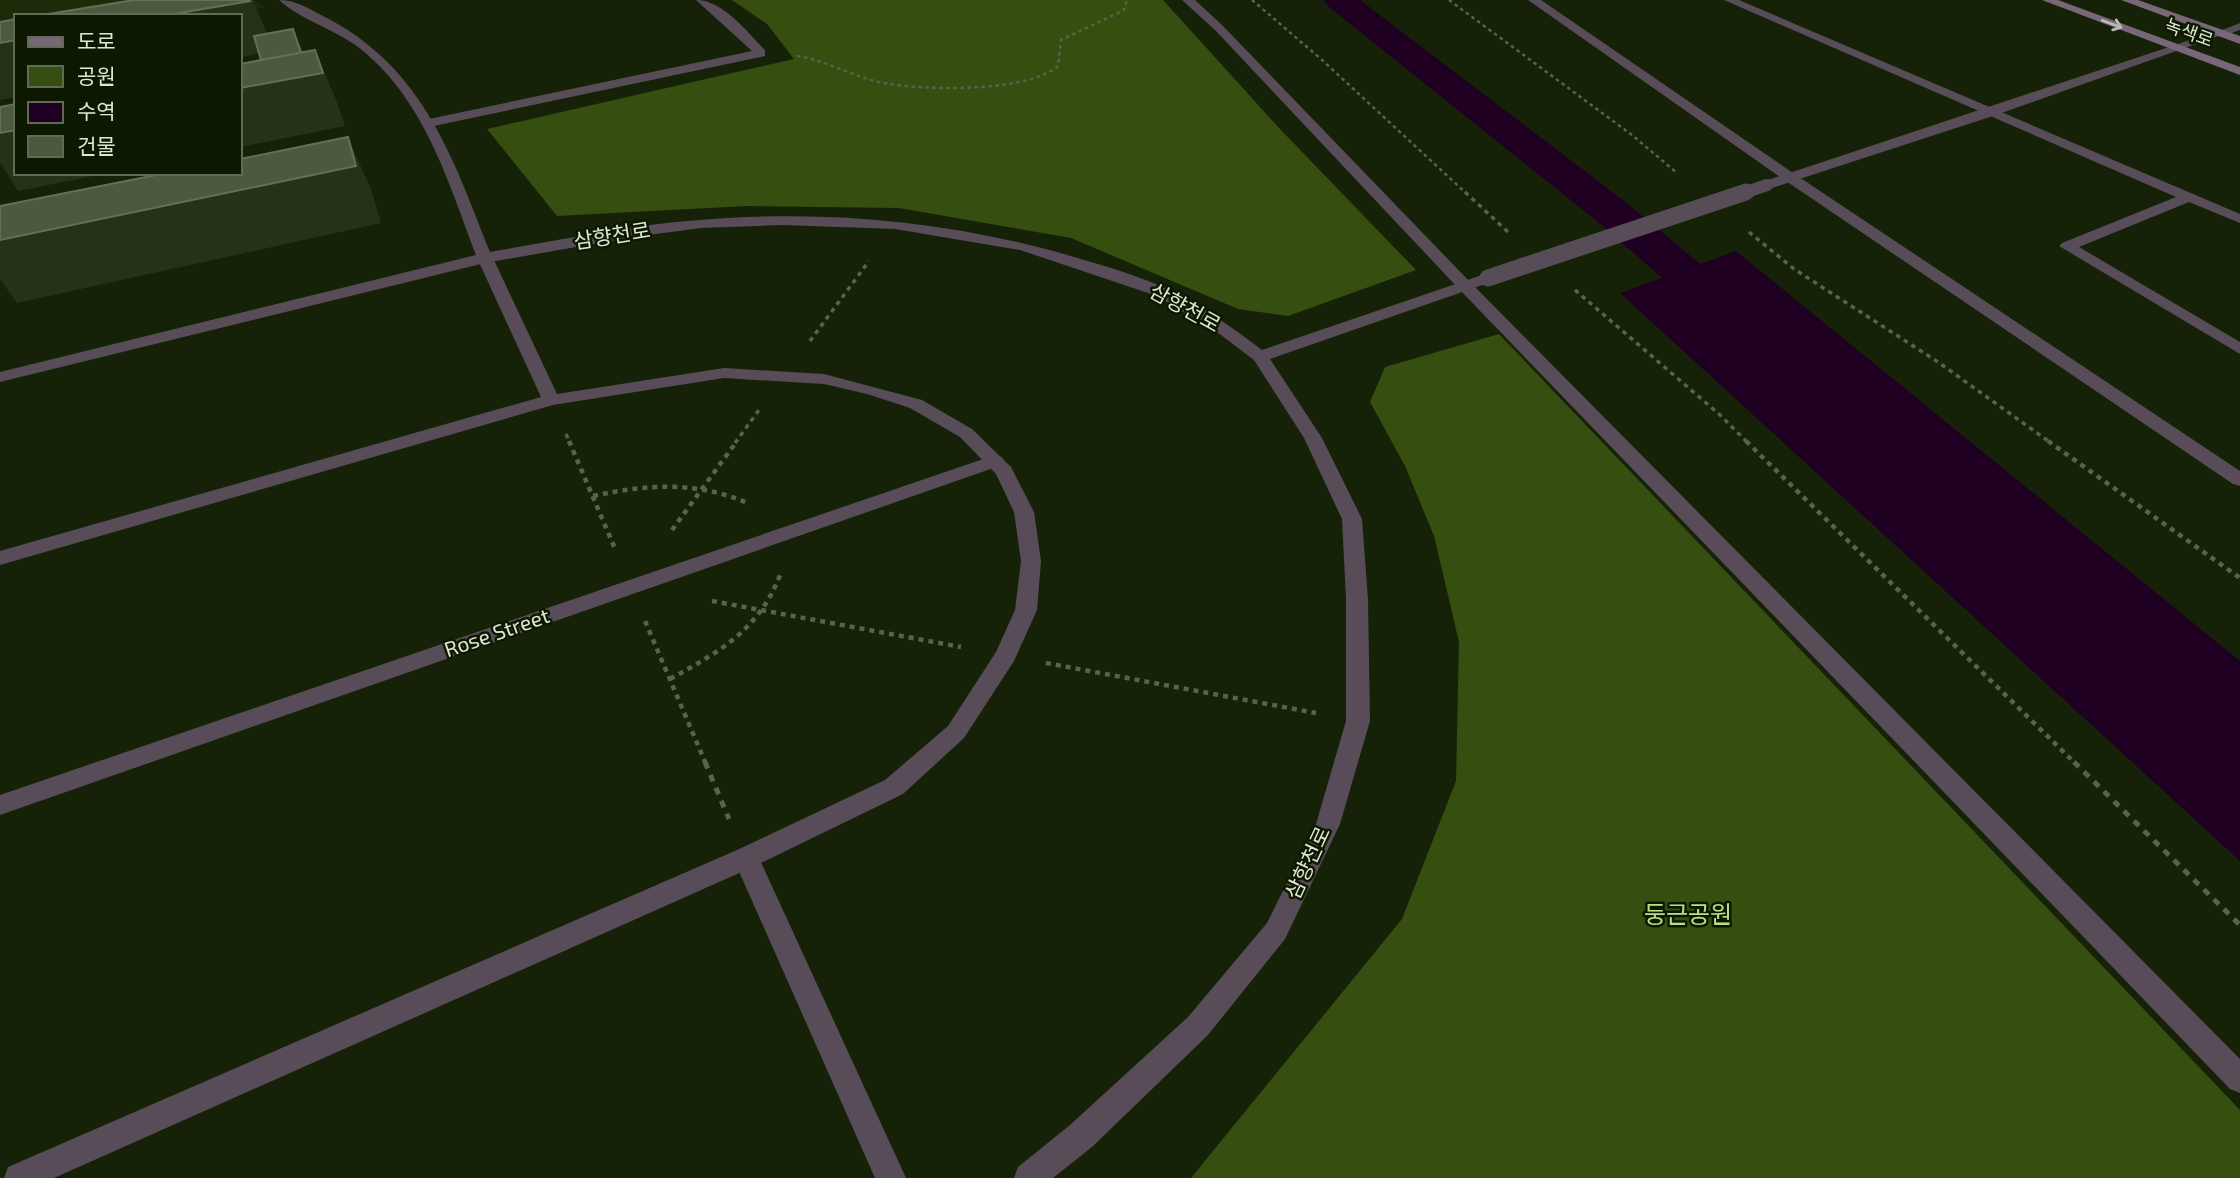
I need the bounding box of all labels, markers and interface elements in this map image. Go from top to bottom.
street label: 녹색로 [2162,13,2216,51]
legend [14,14,242,175]
one-way arrow [2100,18,2122,31]
text: 도로 [77,28,116,53]
text: 공원 [77,63,116,88]
text: 수역 [77,98,116,123]
text: 건물 [77,133,116,158]
street label: 삼향천로 [572,216,652,253]
street label: 삼향천로 [1146,277,1226,336]
street label: Rose Street [441,602,552,661]
street label: 삼향천로 [1279,822,1334,903]
park label: 둥근공원 [1644,899,1732,928]

